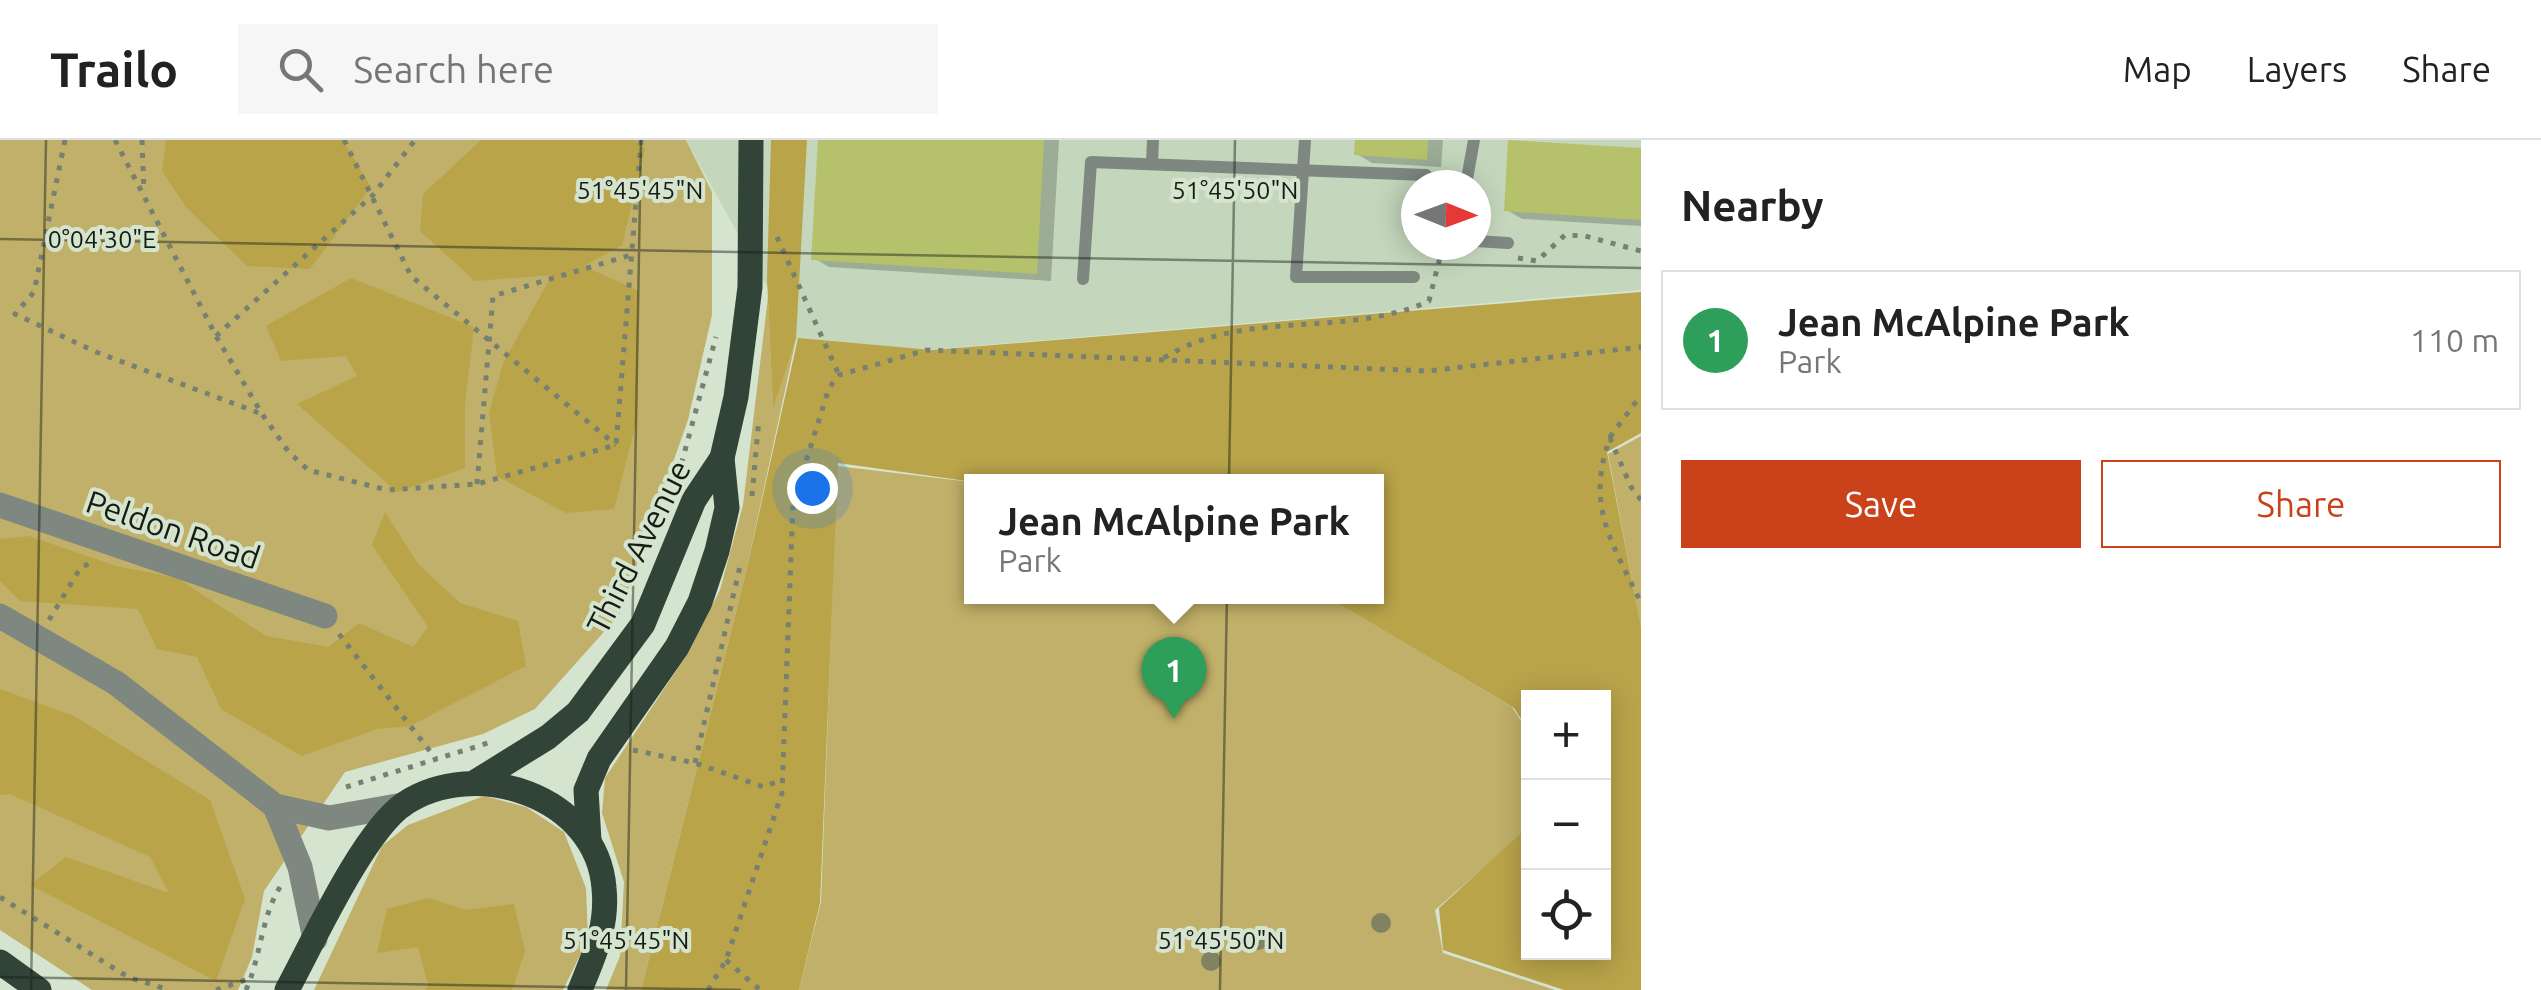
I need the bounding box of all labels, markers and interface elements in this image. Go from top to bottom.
search box [238,24,938,114]
text: Trailo [50,42,178,96]
icon: search [273,42,328,97]
text: Search here [353,48,554,90]
text: Map [2123,49,2192,89]
text: Layers [2247,49,2347,89]
text: Share [2402,49,2491,89]
north arrow [1401,170,1491,260]
text: 51°45'45"N [577,176,703,204]
text: 51°45'50"N [1172,176,1298,204]
text: Nearby [1681,182,1824,229]
text: 0°04'30"E [48,225,156,253]
text: Jean McAlpine Park [1778,301,2130,343]
text: 1 [1706,322,1725,358]
text: 110 m [2410,322,2499,358]
text: Park [1778,343,1842,379]
street label: Third Avenue [579,454,697,639]
button: Save [1681,460,2081,548]
button: Share [2101,460,2501,548]
your location [787,463,838,514]
popup [964,474,1384,604]
street label: Peldon Road [82,483,265,576]
text: Jean McAlpine Park [998,500,1350,542]
text: Park [998,542,1062,578]
pin: 1 [1142,636,1206,719]
map controls [1521,690,1611,960]
button: + [1521,690,1611,780]
button: − [1521,780,1611,870]
button: locate [1521,870,1611,960]
text: 51°45'45"N [563,926,689,954]
text: 51°45'50"N [1158,926,1284,954]

